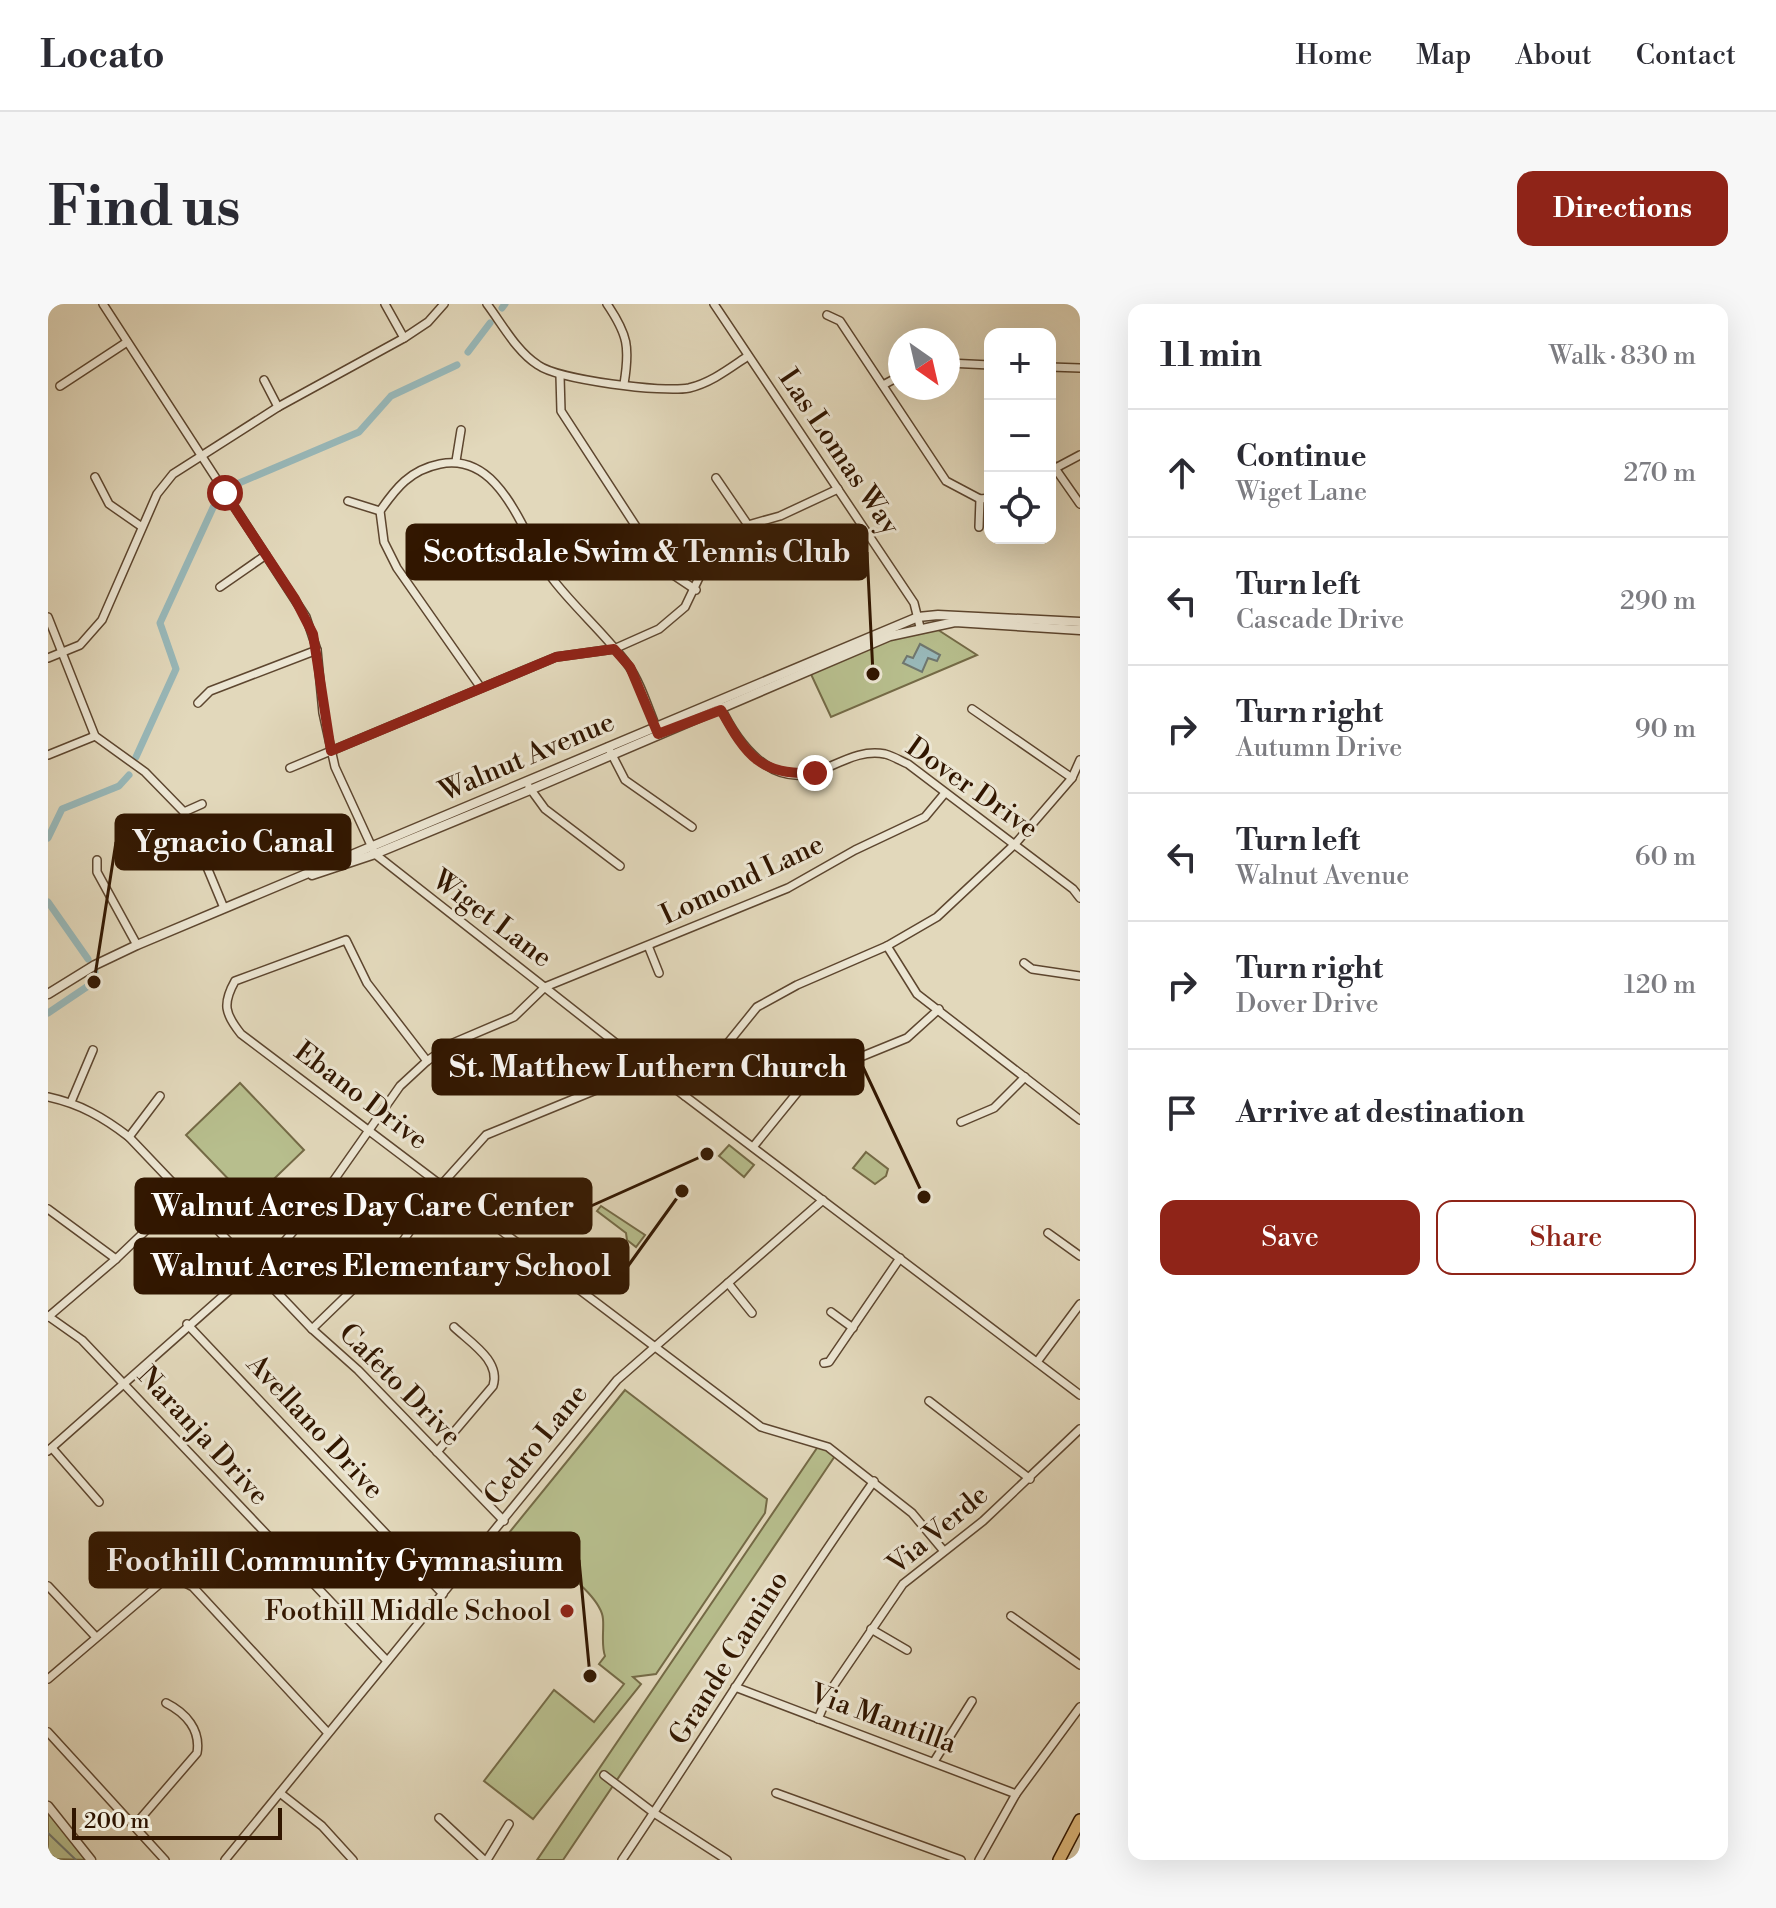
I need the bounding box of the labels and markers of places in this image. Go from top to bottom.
callout: Scottsdale Swim & Tennis Club [407,525,867,579]
callout: Ygnacio Canal [116,815,350,869]
callout: St. Matthew Luthern Church [433,1040,863,1094]
callout: Walnut Acres Day Care Center [136,1179,591,1233]
callout: Walnut Acres Elementary School [135,1239,628,1293]
callout: Foothill Community Gymnasium [90,1533,579,1587]
place label: Foothill Middle School [264,1594,551,1629]
marker: Foothill Middle School [558,1602,576,1620]

